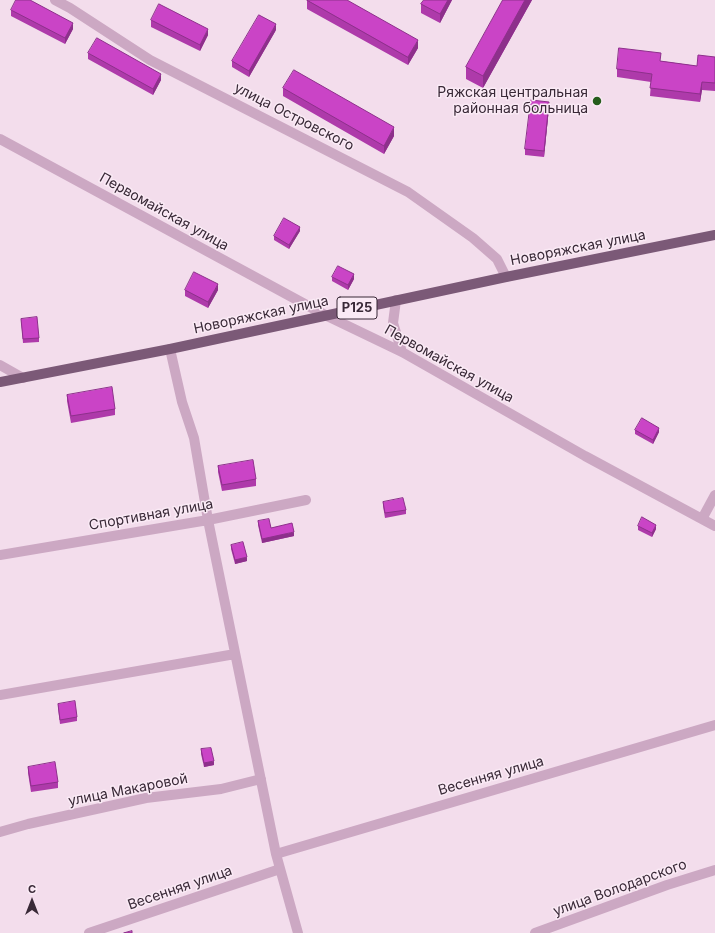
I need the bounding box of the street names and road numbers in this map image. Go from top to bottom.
street label: улица Островского [231,80,357,154]
street label: Первомайская улица [96,169,232,255]
street label: Новоряжская улица [509,227,647,269]
street label: Новоряжская улица [192,293,330,337]
road number: Р125 [337,297,377,319]
street label: Первомайская улица [381,321,517,407]
street label: Спортивная улица [88,496,214,534]
street label: Весенняя улица [436,753,546,799]
street label: улица Макаровой [67,770,189,810]
street label: улица Володарского [551,856,689,920]
street label: Весенняя улица [126,862,234,914]

